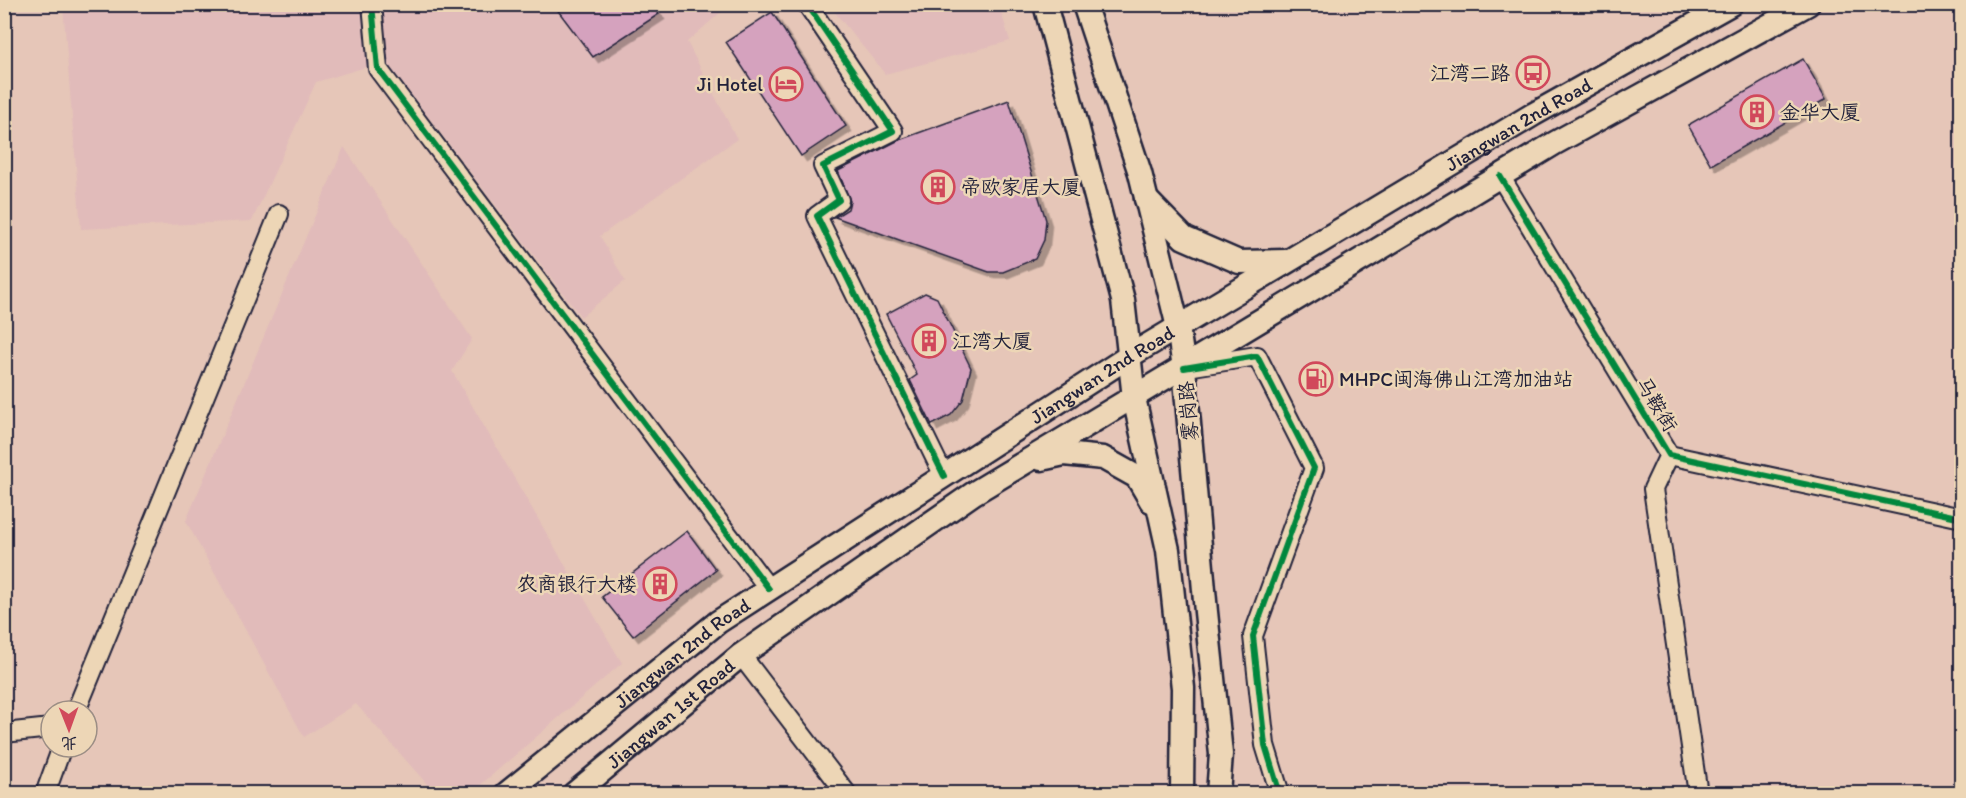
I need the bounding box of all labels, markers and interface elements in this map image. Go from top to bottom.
bus stop icon: 江湾二路 [1515,55,1551,91]
place label: 江湾二路 [1430,61,1511,85]
hotel icon: Ji Hotel [768,66,804,102]
place label: Ji Hotel [697,72,763,96]
street label: Jiangwan 2nd Road [1441,72,1596,176]
building icon: 金华大厦 [1739,94,1775,130]
place label: 金华大厦 [1780,100,1860,124]
building icon: 帝欧家居大厦 [920,169,956,205]
place label: 帝欧家居大厦 [961,175,1081,199]
street label: Jiangwan 2nd Road [1026,320,1179,429]
building icon: 江湾大厦 [911,323,947,359]
place label: 江湾大厦 [952,329,1032,353]
fuel station icon: MHPC闽海佛山江湾加油站 [1298,361,1334,397]
place label: MHPC闽海佛山江湾加油站 [1339,367,1573,391]
street label: 马鞍街 [1631,372,1683,436]
street label: 雾岗路 [1173,379,1203,442]
building icon: 农商银行大楼 [642,566,678,602]
place label: 农商银行大楼 [517,572,637,596]
street label: Jiangwan 2nd Road [610,592,755,713]
street label: Jiangwan 1st Road [602,653,740,774]
north arrow [39,699,99,759]
text: 北 [61,734,77,753]

